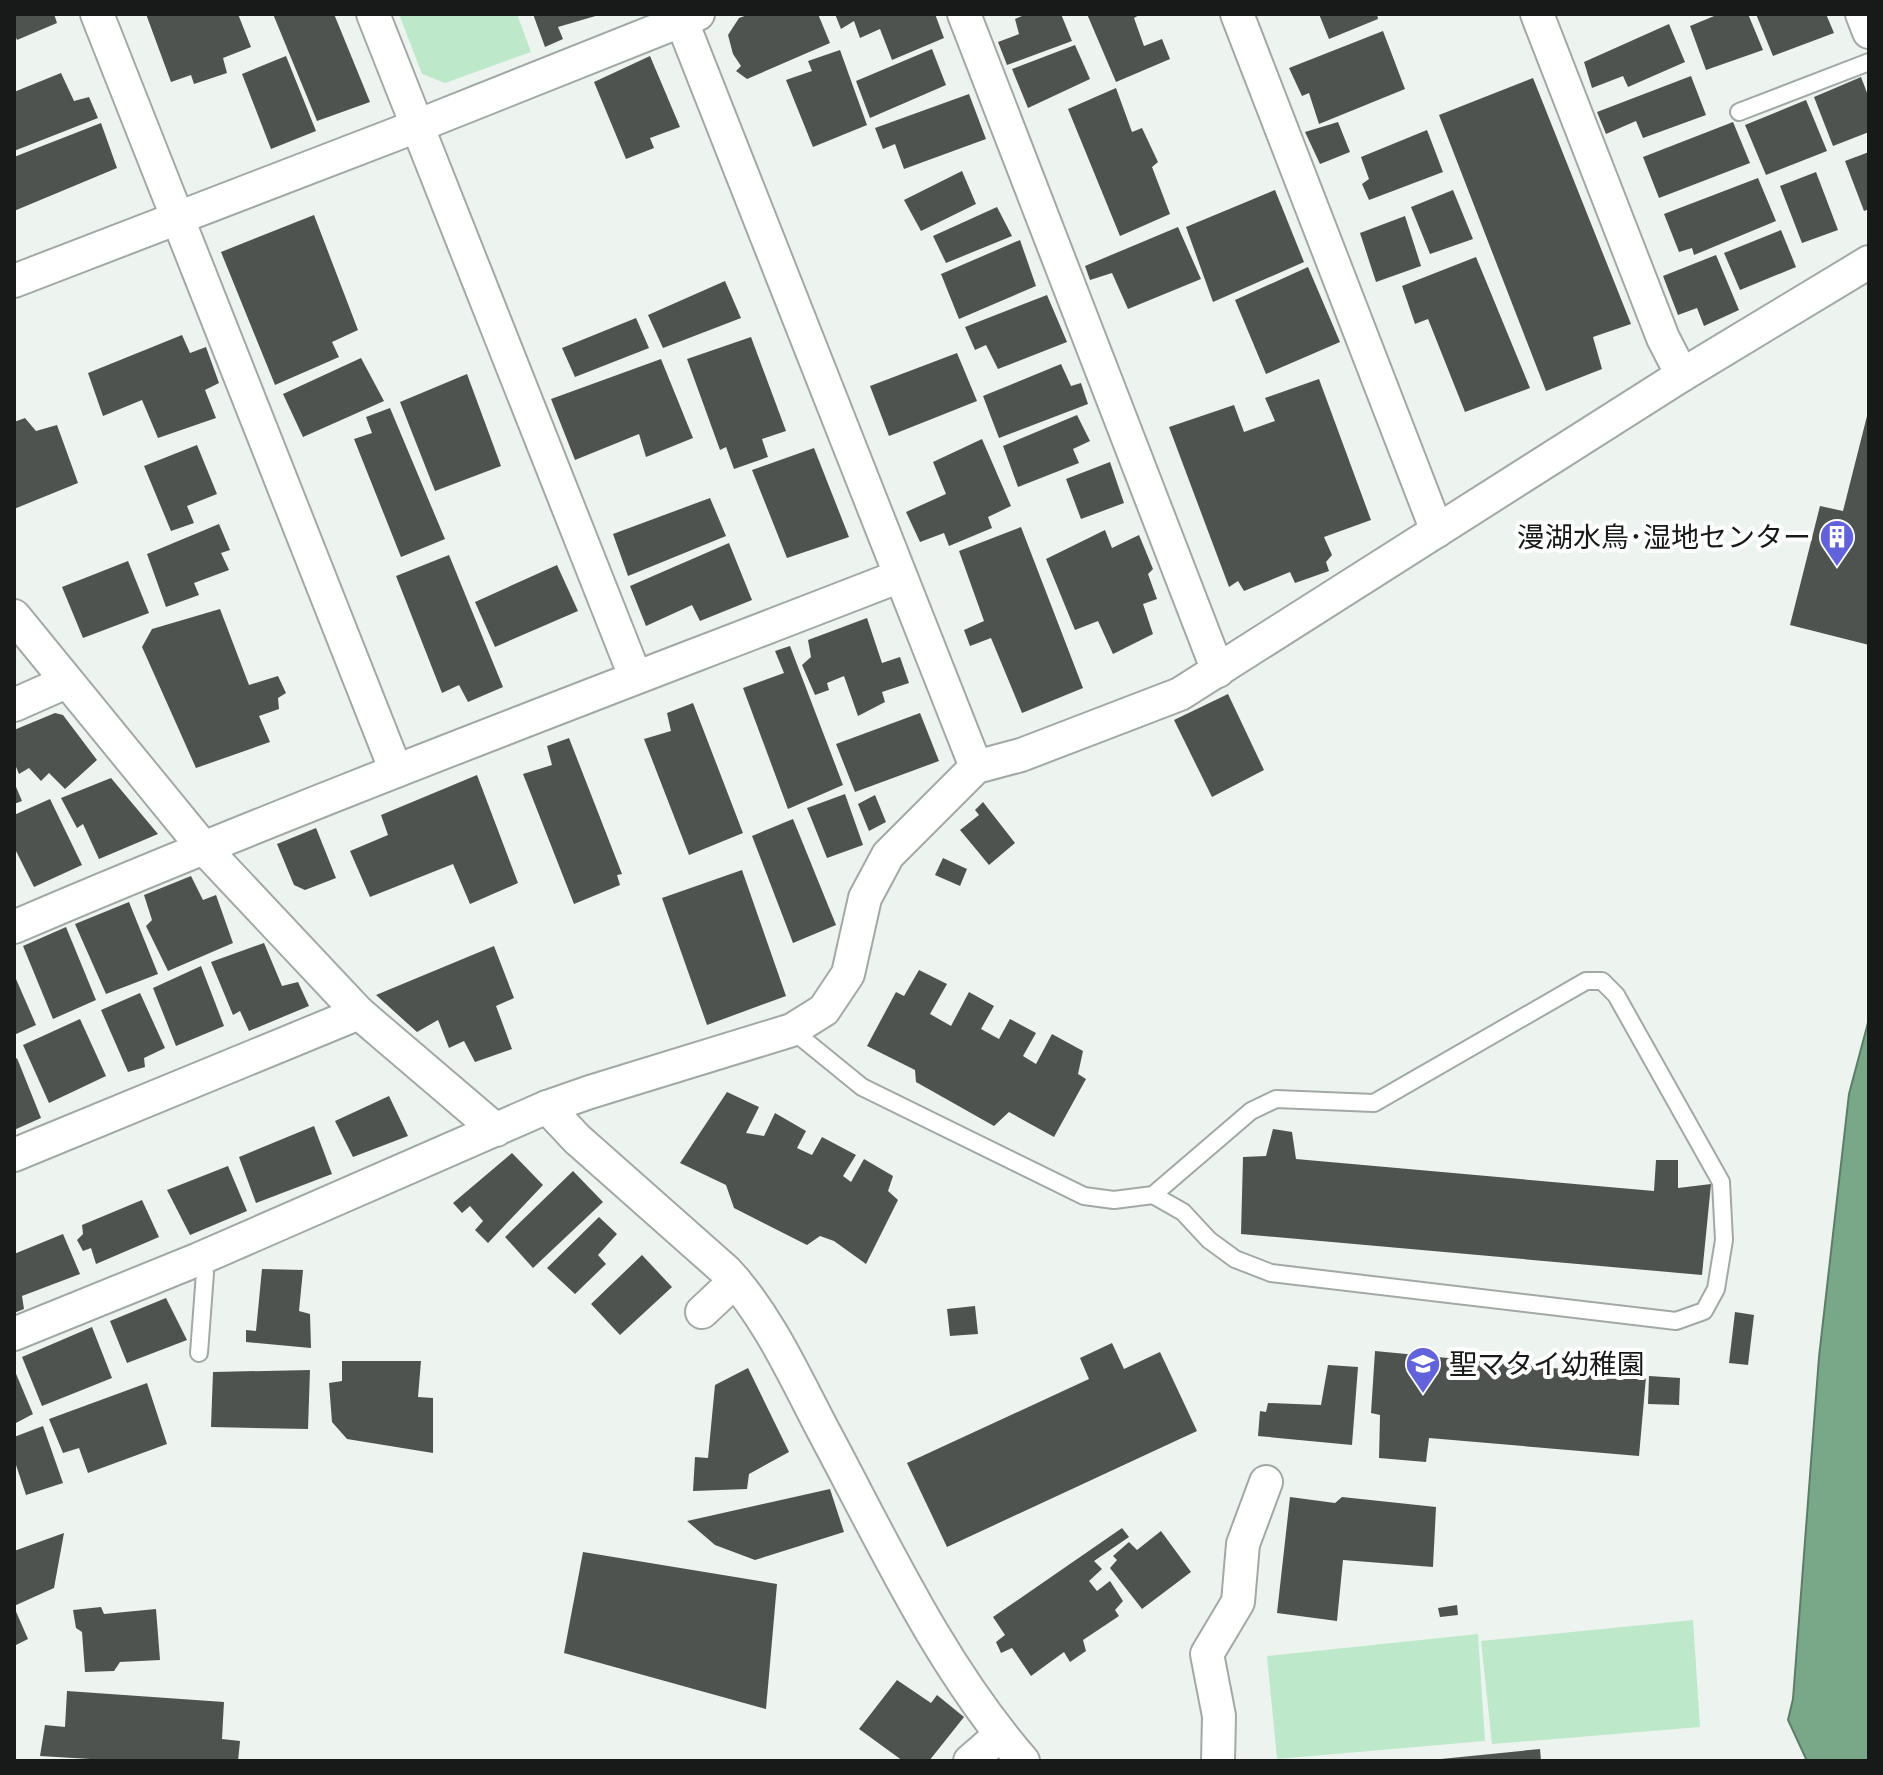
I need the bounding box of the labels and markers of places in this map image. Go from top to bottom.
place label: 漫湖水鳥･湿地センター [1517,518,1811,556]
building icon: 漫湖水鳥･湿地センター [1818,518,1856,568]
school or university icon: 聖マタイ幼稚園 [1404,1345,1442,1395]
place label: 聖マタイ幼稚園 [1449,1345,1645,1383]

